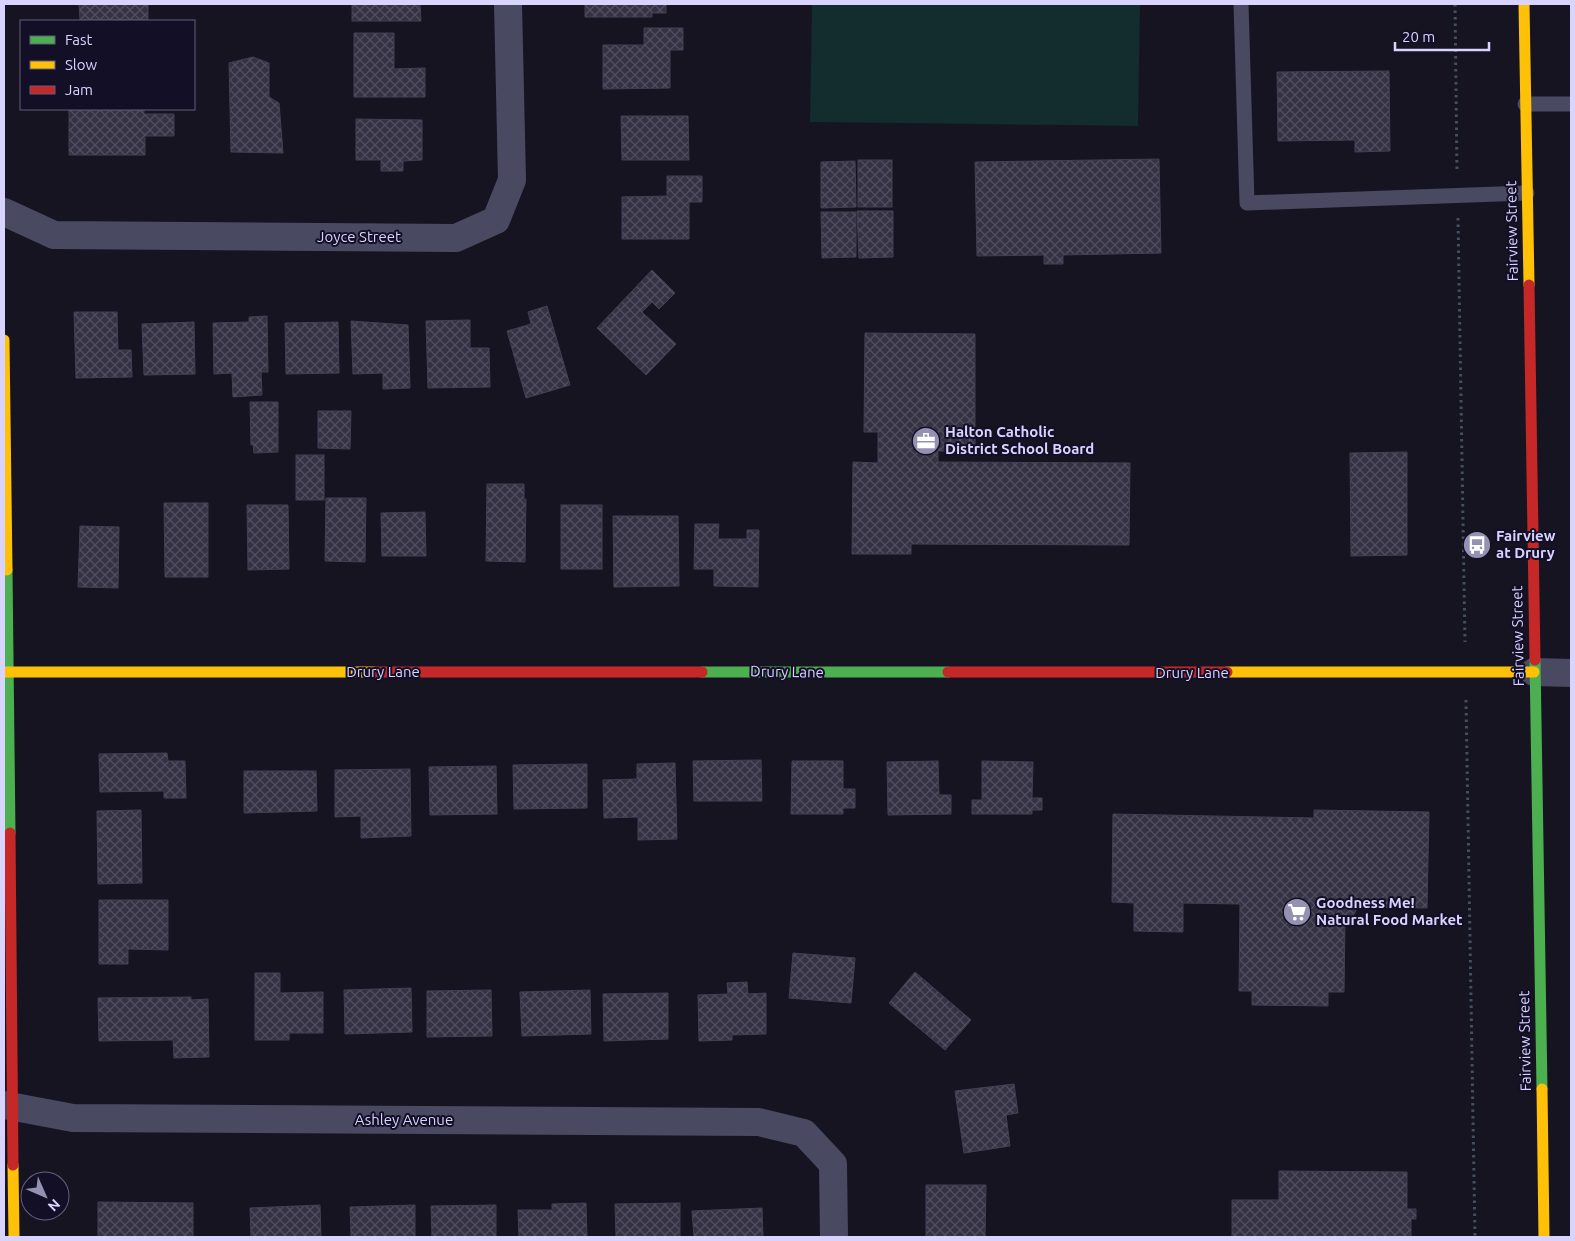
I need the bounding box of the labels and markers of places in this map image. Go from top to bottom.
place label: Halton Catholic District School Board [945,423,1094,457]
office icon: Halton Catholic District School Board [911,426,941,456]
place label: Fairview at Drury [1496,527,1556,561]
bus stop icon: Fairview at Drury [1462,530,1492,560]
place label: Goodness Me! Natural Food Market [1316,894,1463,928]
supermarket icon: Goodness Me! Natural Food Market [1282,897,1312,927]

